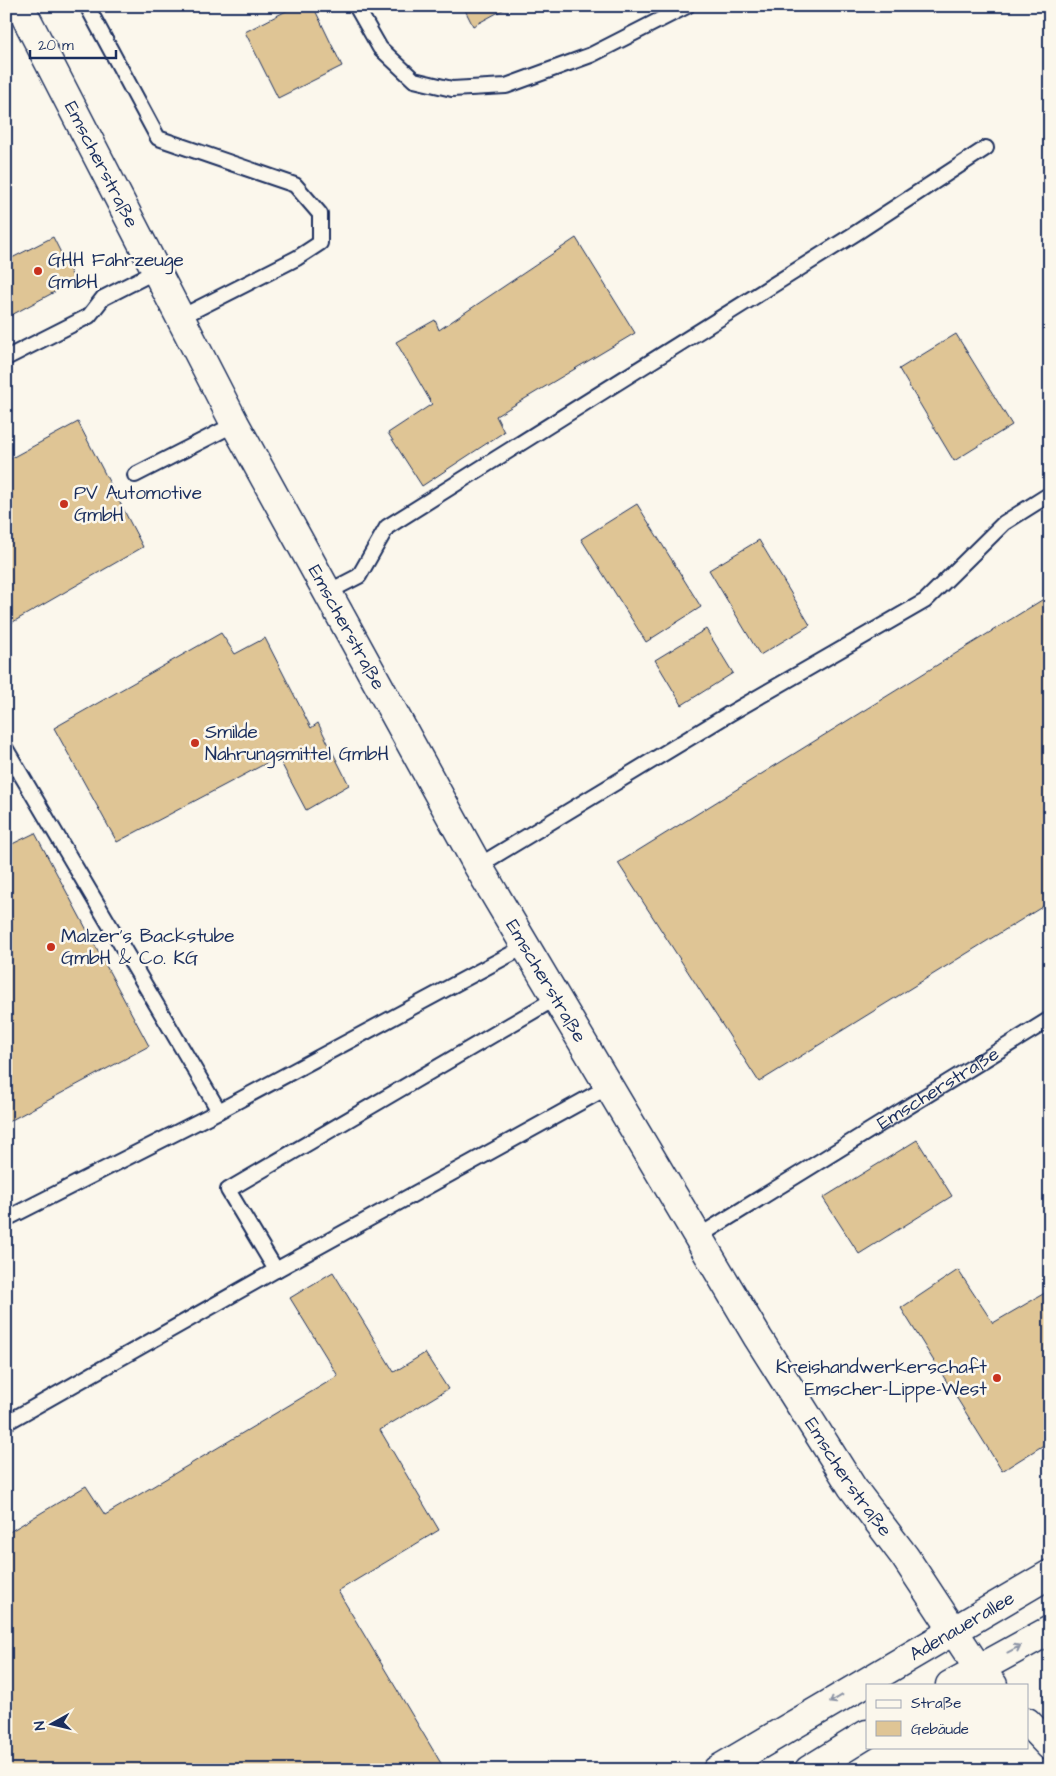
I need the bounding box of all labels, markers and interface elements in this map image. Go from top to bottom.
scale bar [30,28,116,60]
text: 20 m [38,35,74,56]
street label: Emscherstraße [58,96,145,232]
place label: GHH Fahrzeuge GmbH [48,247,184,296]
marker: GHH Fahrzeuge GmbH [32,265,44,277]
place label: PV Automotive GmbH [74,480,202,529]
marker: PV Automotive GmbH [58,498,70,510]
street label: Emscherstraße [301,560,392,695]
place label: Smilde Nahrungsmittel GmbH [205,719,389,769]
marker: Smilde Nahrungsmittel GmbH [189,737,201,749]
street label: Emscherstraße [499,914,593,1048]
place label: Malzer's Backstube GmbH & Co. KG [61,923,234,972]
marker: Malzer's Backstube GmbH & Co. KG [45,941,57,953]
street label: Emscherstraße [872,1040,1004,1136]
place label: Kreishandwerkerschaft Emscher-Lippe-West [776,1354,987,1403]
marker: Kreishandwerkerschaft Emscher-Lippe-West [991,1372,1003,1384]
street label: Emscherstraße [798,1412,898,1542]
street label: Adenauerallee [904,1584,1019,1668]
one-way arrow [1006,1644,1021,1654]
legend [866,1684,1028,1748]
text: Straße [911,1693,961,1714]
one-way arrow [829,1694,843,1704]
north arrow [28,1698,78,1748]
text: Gebäude [911,1719,969,1740]
text: N [30,1720,51,1731]

